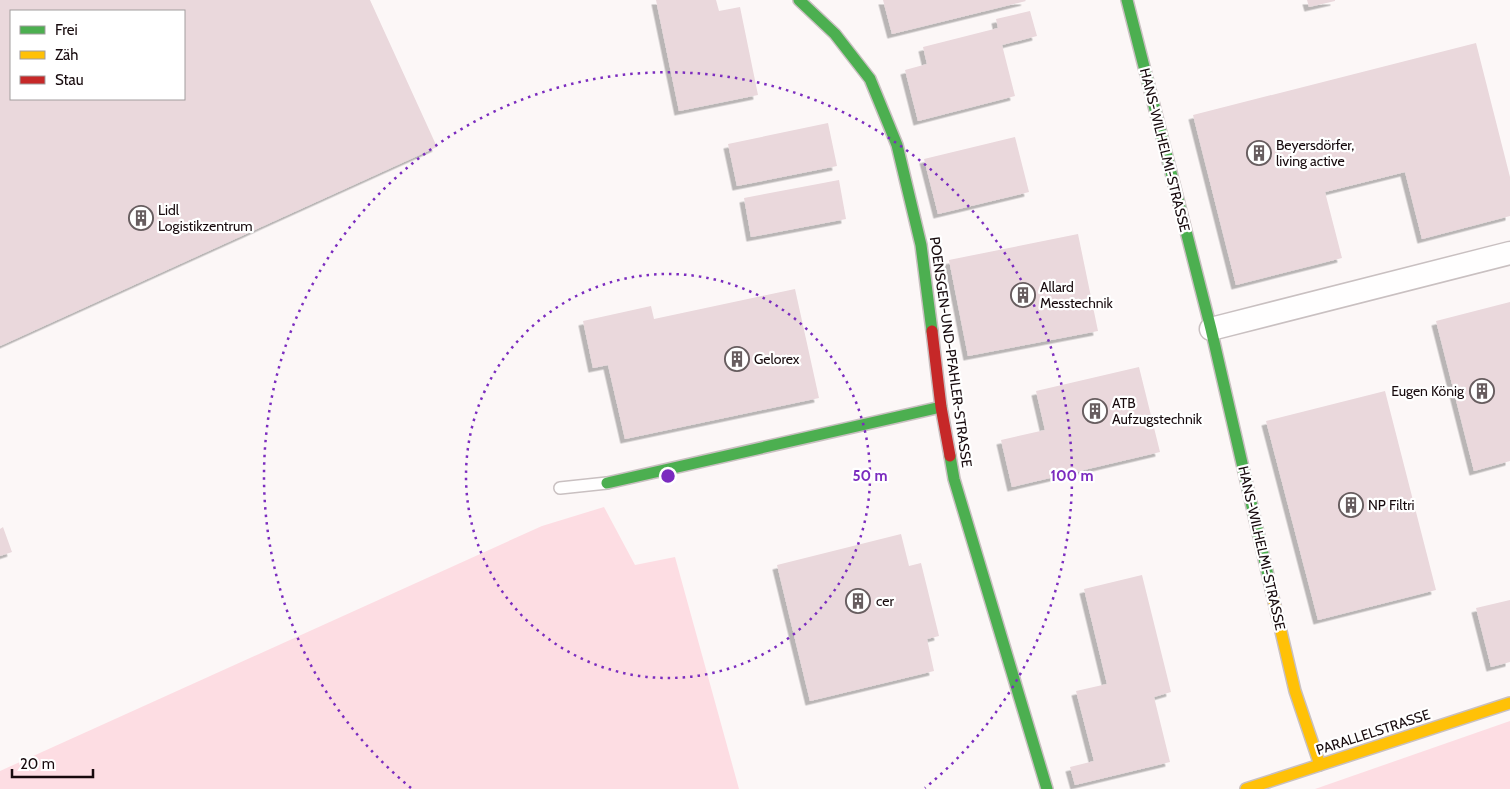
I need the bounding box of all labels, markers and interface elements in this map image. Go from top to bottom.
legend [10,10,185,100]
text: Frei [55,21,78,39]
text: Zäh [55,46,78,64]
street label: HANS-WILHELMI-STRASSE [1136,66,1194,234]
text: Stau [55,71,84,89]
place label: Beyersdörfer, living active [1276,136,1354,170]
building icon: Beyersdörfer, living active [1246,140,1272,166]
place label: Lidl Logistikzentrum [158,201,253,235]
building icon: Lidl Logistikzentrum [128,205,154,231]
street label: POENSGEN-UND-PFAHLER-STRASSE [926,236,976,469]
place label: Allard Messtechnik [1040,278,1114,312]
building icon: Allard Messtechnik [1010,282,1036,308]
building icon: Gelorex [724,346,750,372]
place label: Gelorex [754,350,800,368]
building icon: Eugen König [1469,378,1495,404]
place label: Eugen König [1391,382,1465,400]
place label: ATB Aufzugstechnik [1112,394,1203,428]
building icon: ATB Aufzugstechnik [1082,398,1108,424]
street label: HANS-WILHELMI-STRASSE [1234,464,1290,632]
centre of rings [659,467,677,485]
text: 50 m [852,467,888,485]
text: 100 m [1050,467,1094,485]
building icon: NP Filtri [1338,492,1364,518]
place label: NP Filtri [1368,496,1415,514]
building icon: cer [845,588,871,614]
place label: cer [876,592,894,610]
street label: PARALLELSTRASSE [1314,705,1432,759]
scale bar [12,746,94,778]
text: 20 m [20,755,55,773]

